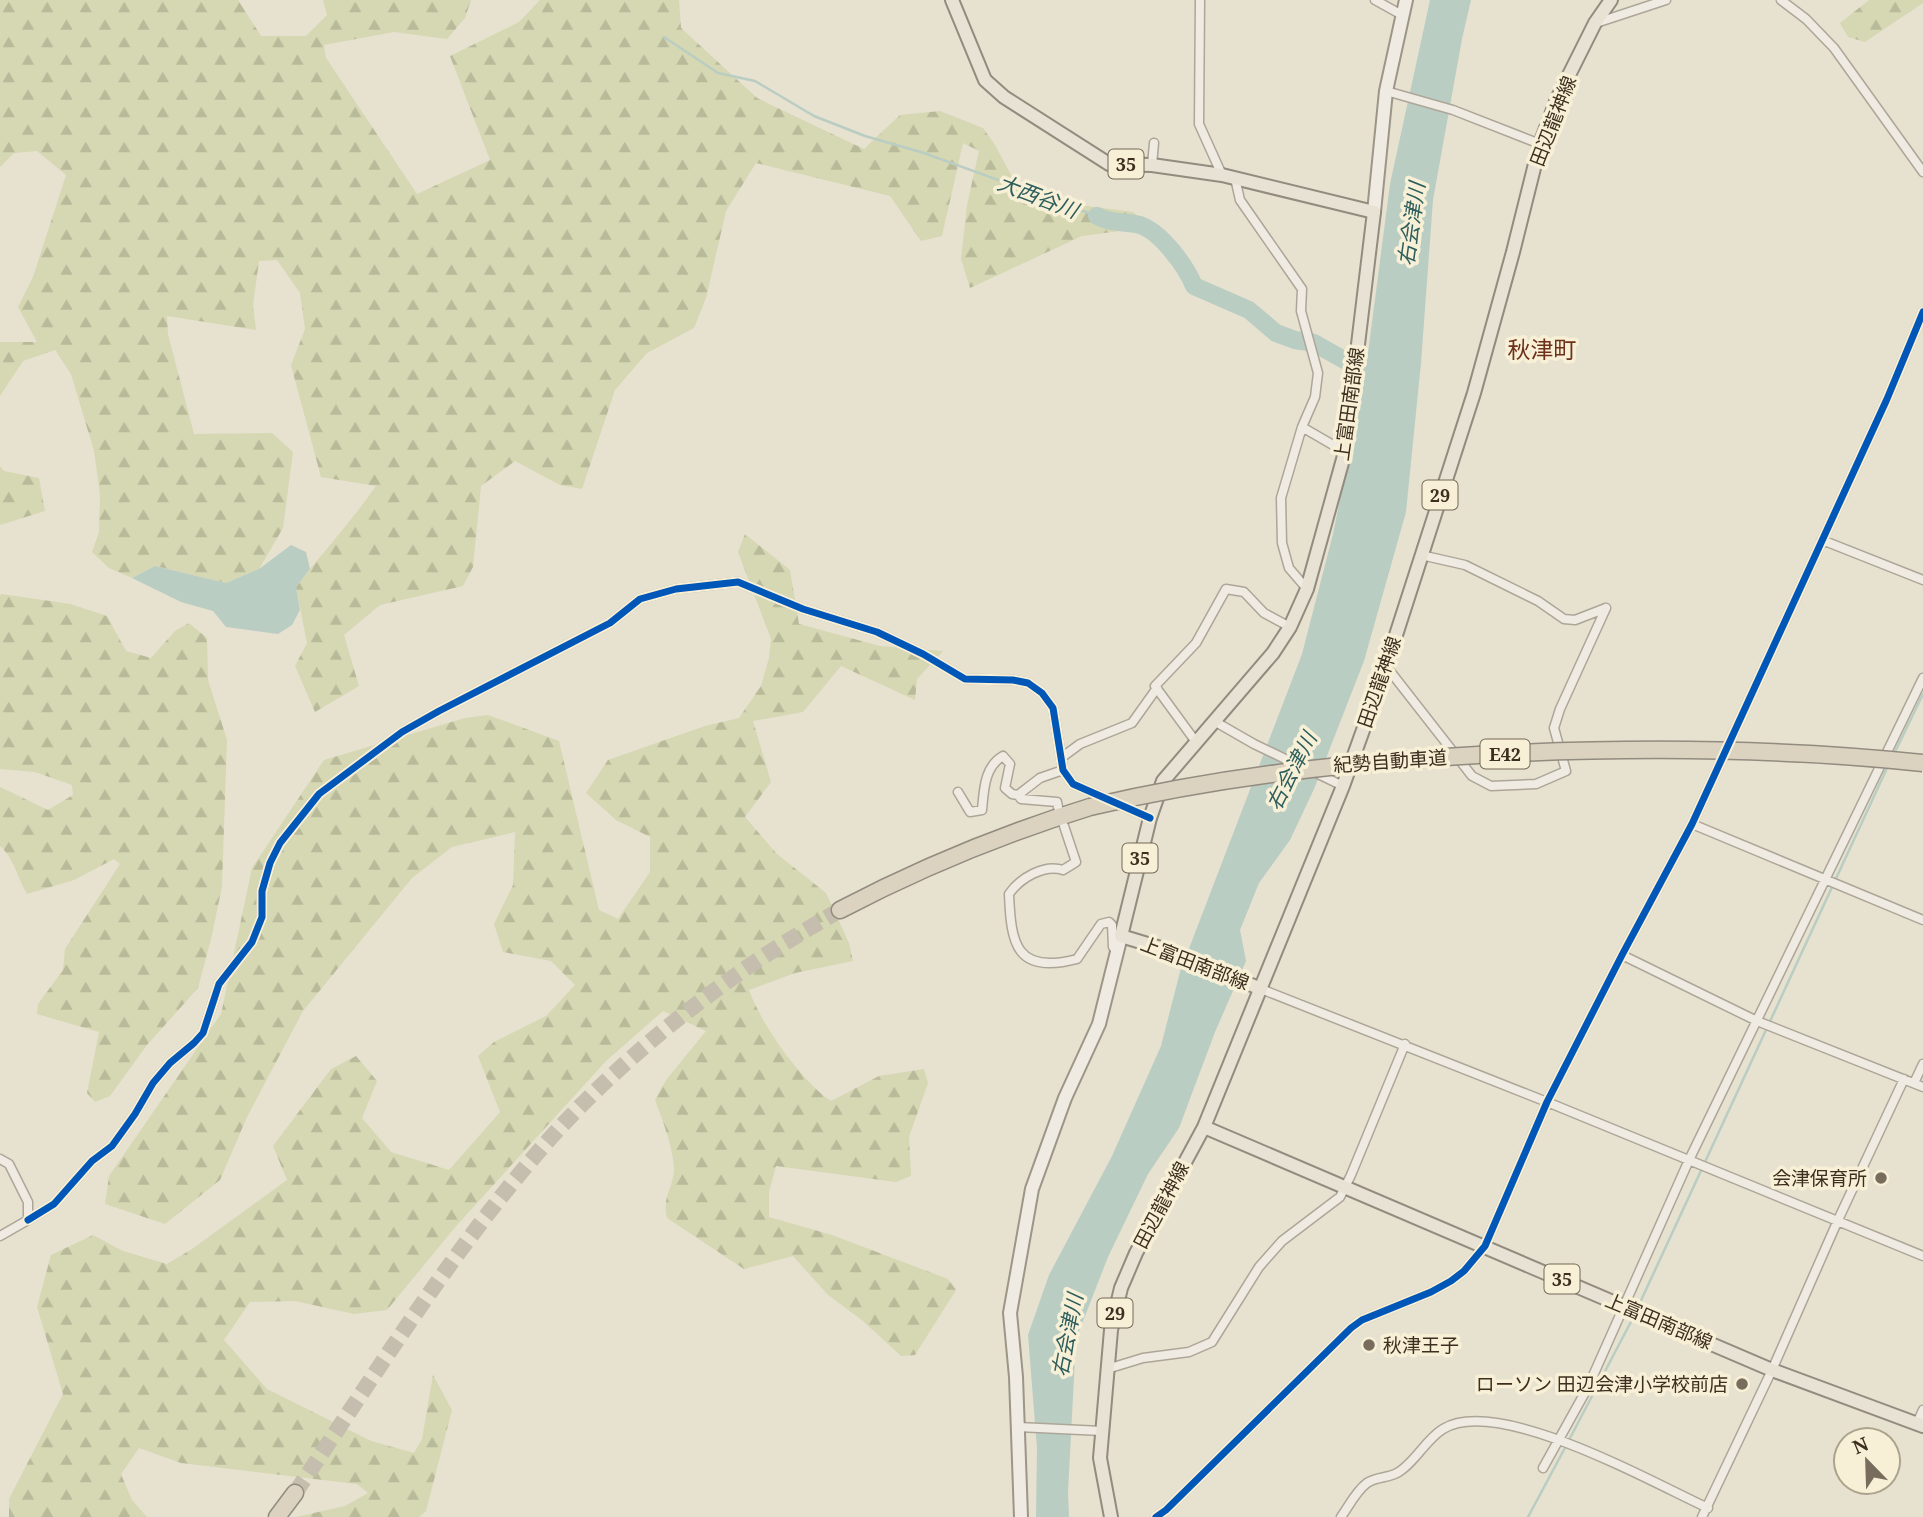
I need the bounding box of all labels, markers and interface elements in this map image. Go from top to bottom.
street label: 田辺龍神線 [1524,72,1582,170]
road number: 35 [1108,149,1144,178]
water label: 大西谷川 [994,168,1084,225]
water label: 右会津川 [1391,178,1431,268]
district label: 秋津町 [1508,333,1577,365]
street label: 上富田南部線 [1328,346,1370,462]
road number: 29 [1422,480,1458,509]
street label: 田辺龍神線 [1351,633,1407,731]
water label: 右会津川 [1259,725,1323,815]
road number: E42 [1480,740,1530,768]
street label: 紀勢自動車道 [1332,744,1448,778]
road number: 35 [1122,844,1158,872]
street label: 上富田南部線 [1137,930,1253,996]
street label: 田辺龍神線 [1127,1157,1195,1253]
place label: 会津保育所 [1772,1165,1867,1191]
marker: 会津保育所 [1873,1170,1889,1186]
road number: 35 [1544,1264,1580,1294]
street label: 上富田南部線 [1601,1287,1717,1355]
water label: 右会津川 [1045,1289,1089,1379]
road number: 29 [1098,1298,1132,1328]
place label: 秋津王子 [1383,1332,1459,1358]
marker: 秋津王子 [1361,1337,1377,1353]
place label: ローソン 田辺会津小学校前店 [1476,1371,1728,1397]
marker: ローソン 田辺会津小学校前店 [1734,1376,1750,1392]
north arrow [1832,1426,1902,1496]
text: N [1848,1430,1872,1460]

